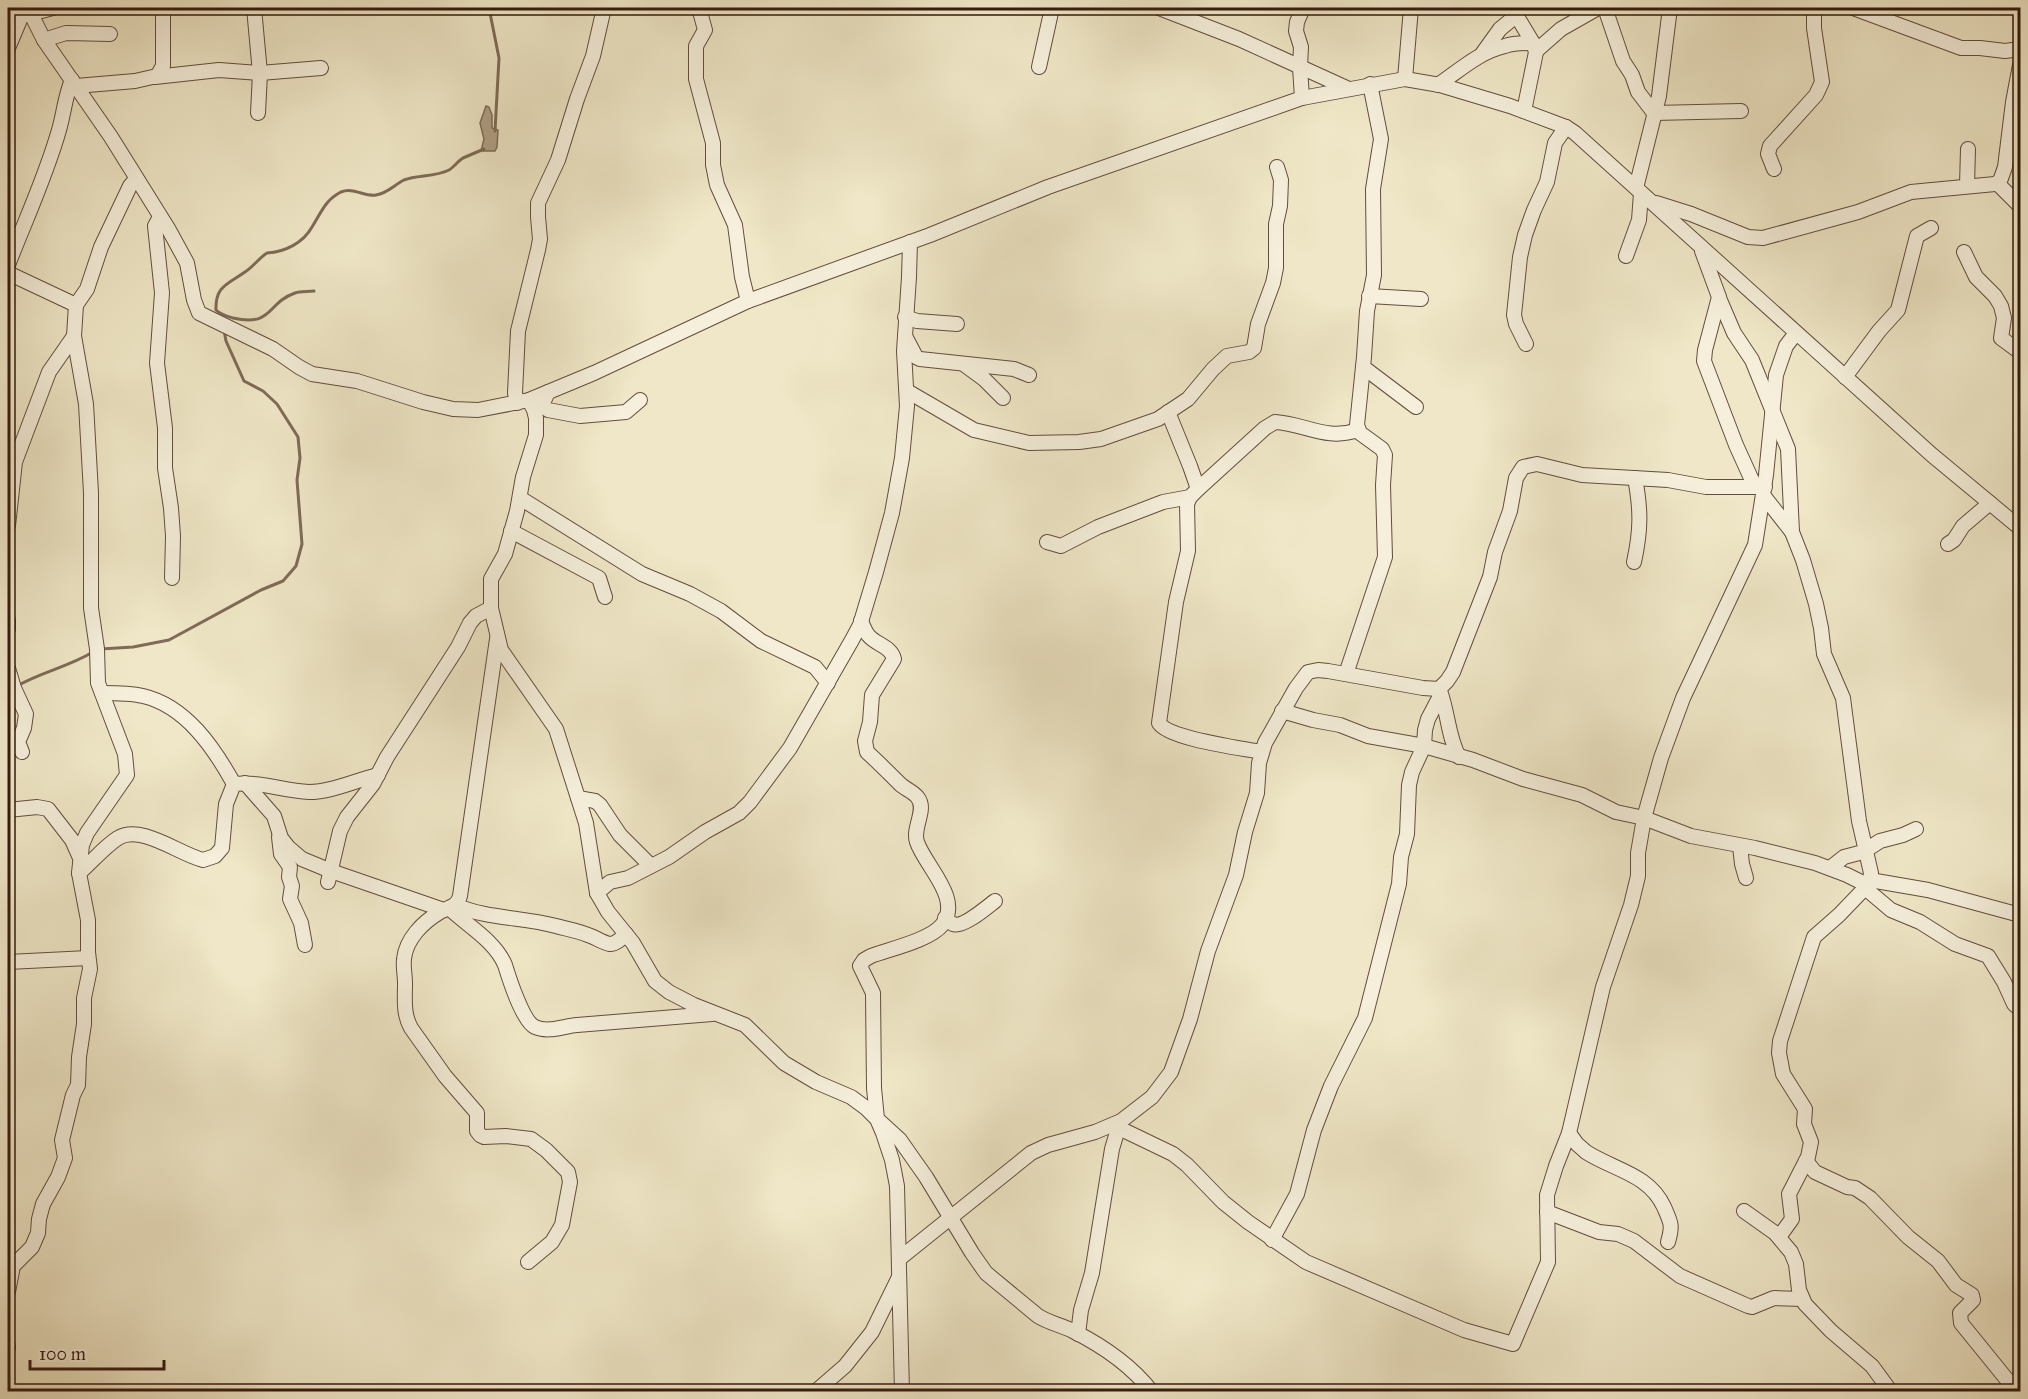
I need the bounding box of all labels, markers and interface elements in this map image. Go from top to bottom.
scale bar [30,1333,164,1371]
text: 100 m [39,1343,86,1365]

